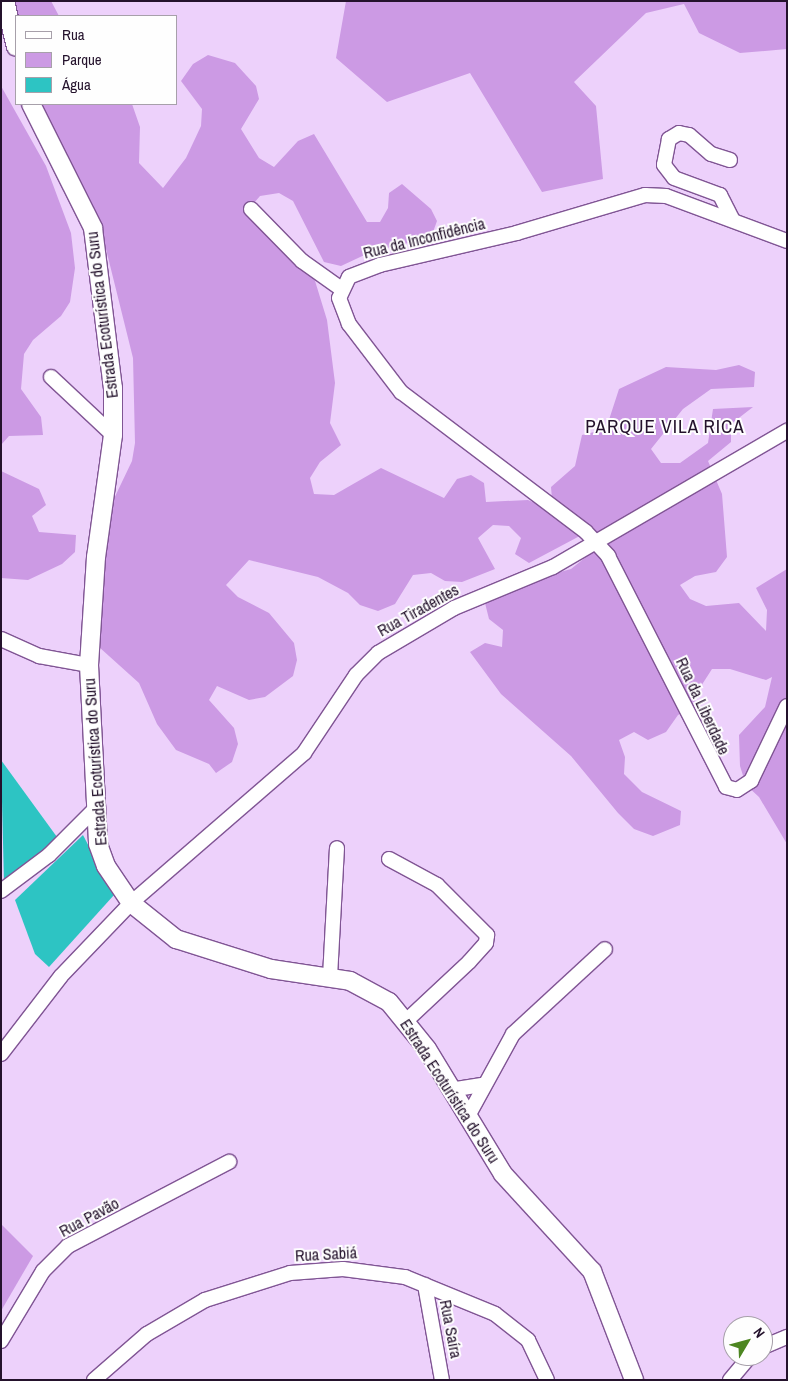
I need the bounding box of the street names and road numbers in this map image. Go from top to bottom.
street label: Rua da Inconfidência [361,214,487,262]
street label: Estrada Ecoturística do Suru [82,231,122,399]
street label: Rua Tiradentes [374,580,462,640]
street label: Rua da Liberdade [672,654,734,758]
street label: Estrada Ecoturística do Suru [80,678,110,846]
street label: Estrada Ecoturística do Suru [396,1015,504,1167]
street label: Rua Pavão [56,1193,122,1241]
street label: Rua Sabiá [295,1243,357,1265]
street label: Rua Saíra [436,1298,466,1360]

